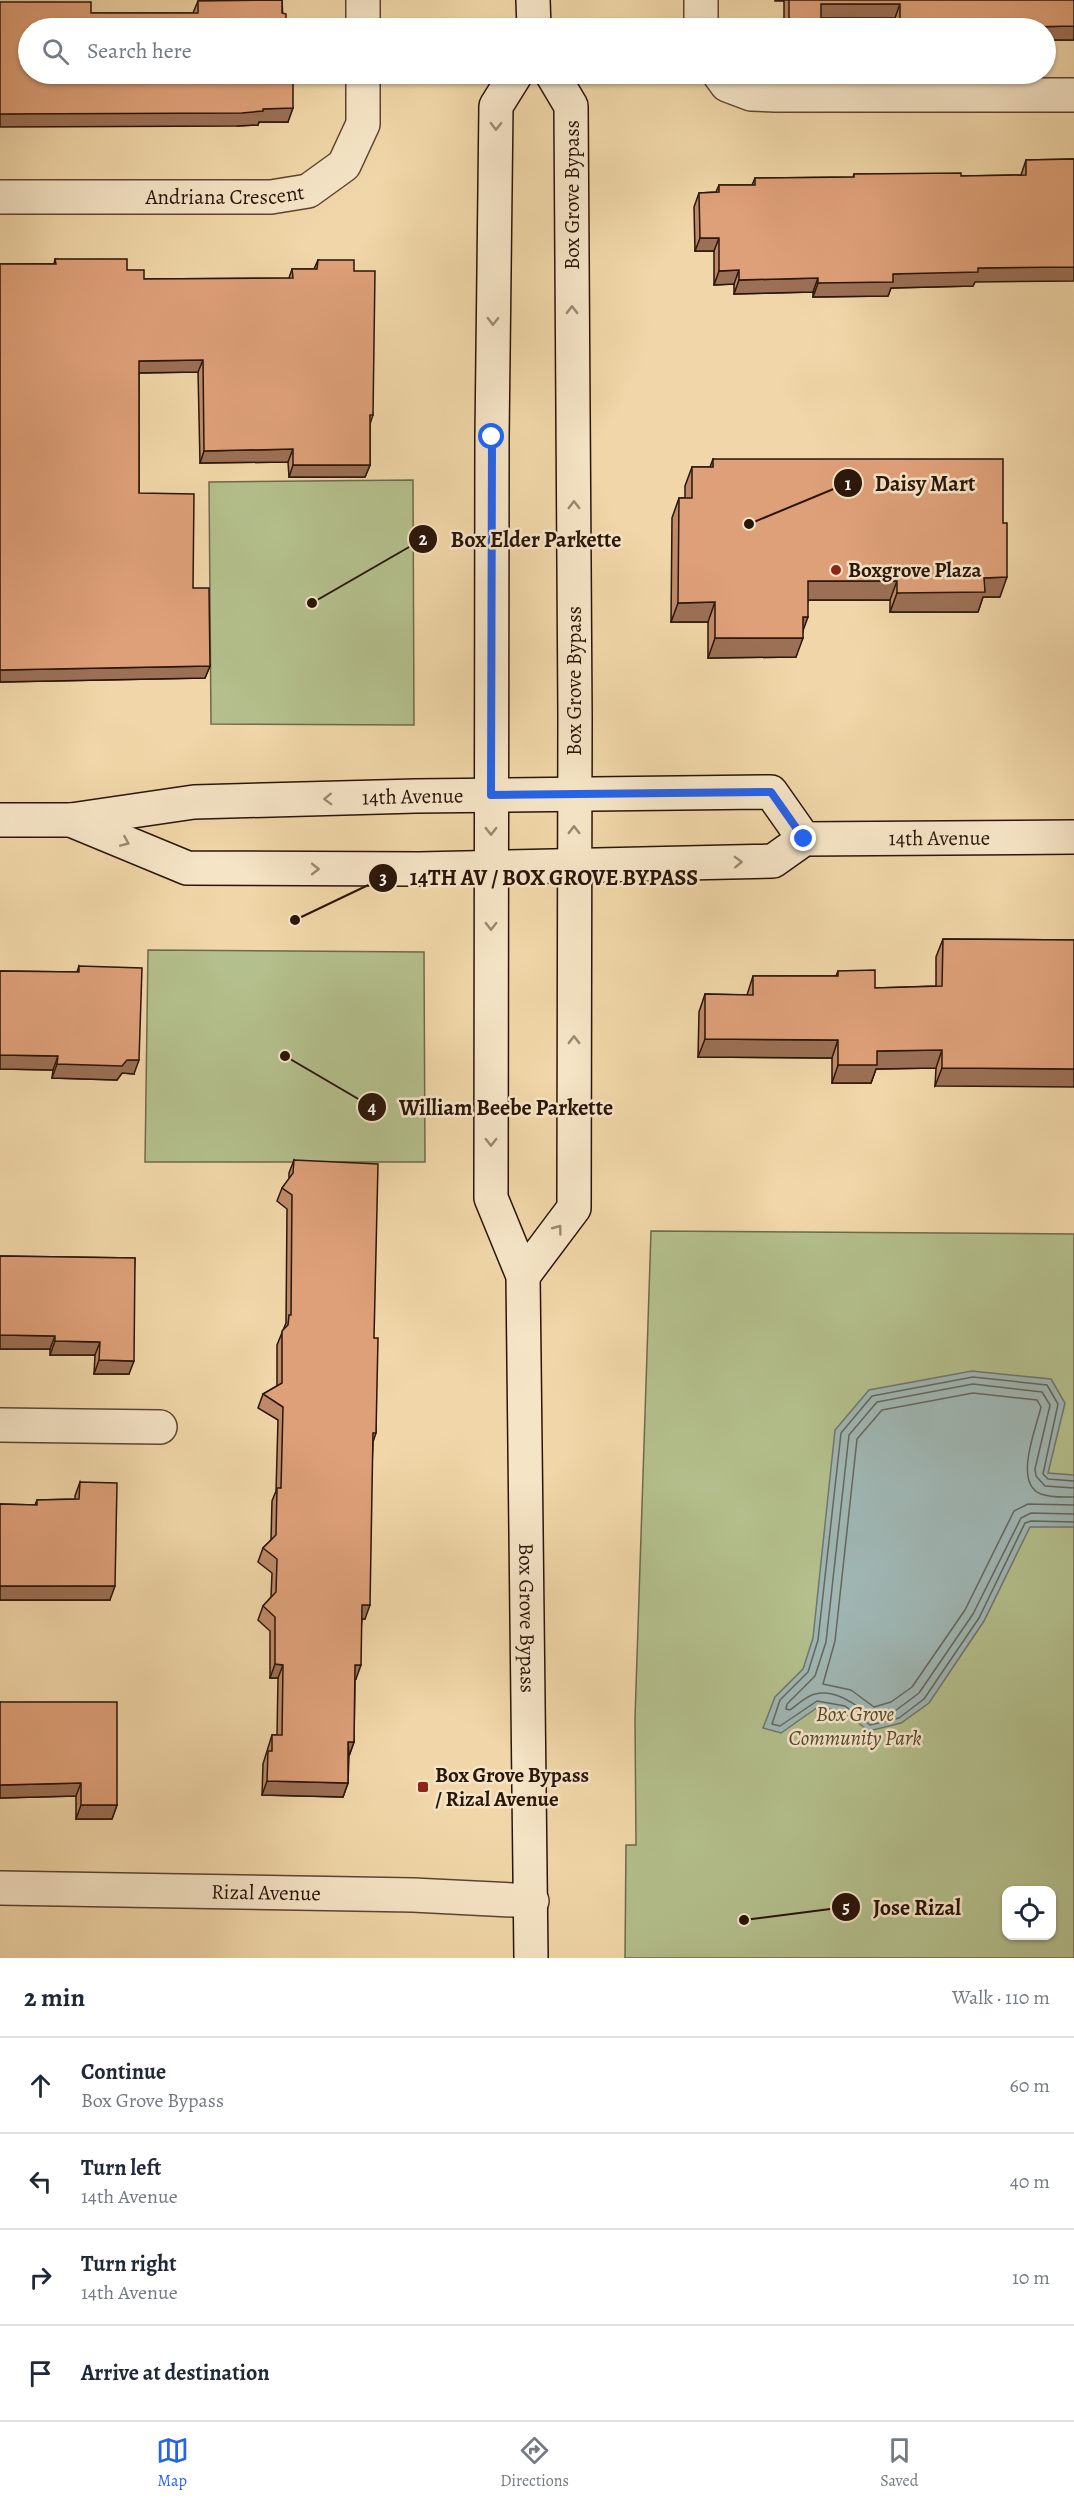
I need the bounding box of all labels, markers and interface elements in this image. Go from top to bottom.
search box [18,18,1056,84]
icon: search [39,35,72,68]
text: Search here [87,36,192,66]
street label: Box Grove Bypass [558,120,586,270]
one-way arrow [489,122,502,131]
street label: Andriana Crescent [145,178,306,211]
one-way arrow [566,305,579,314]
one-way arrow [487,317,499,326]
route start [478,423,504,449]
callout: Daisy Mart [833,463,987,503]
text: Daisy Mart [875,469,976,499]
text: 1 [845,472,852,496]
one-way arrow [568,500,580,509]
callout: Box Elder Parkette [408,519,633,559]
text: Box Elder Parkette [451,525,621,555]
text: 2 [419,527,428,551]
place label: Boxgrove Plaza [848,556,983,584]
marker: Boxgrove Plaza [829,563,843,577]
street label: Box Grove Bypass [560,606,588,756]
street label: 14th Avenue [361,781,464,811]
one-way arrow [323,792,332,805]
street label: 14th Avenue [888,824,990,852]
route end [790,825,816,851]
one-way arrow [568,826,580,835]
one-way arrow [485,827,497,836]
one-way arrow [119,835,130,847]
one-way arrow [733,856,742,869]
callout: 14TH AV / BOX GROVE BYPASS [368,858,710,898]
one-way arrow [310,863,319,875]
text: 14TH AV / BOX GROVE BYPASS [410,863,698,893]
text: 3 [379,866,387,890]
one-way arrow [485,922,497,931]
one-way arrow [568,1035,580,1044]
callout: William Beebe Parkette [357,1087,625,1127]
text: William Beebe Parkette [398,1093,613,1123]
text: 4 [368,1095,377,1119]
one-way arrow [485,1138,497,1147]
one-way arrow [551,1225,562,1236]
street label: Box Grove Bypass [512,1543,542,1693]
park label: Box Grove Community Park [788,1700,922,1752]
place label: Box Grove Bypass / Rizal Avenue [435,1761,589,1813]
marker: Box Grove Bypass / Rizal Avenue [416,1780,430,1794]
street label: Rizal Avenue [211,1878,321,1907]
map controls [1002,1886,1056,1940]
button: locate [1002,1886,1056,1940]
callout: Jose Rizal [831,1887,973,1927]
text: Jose Rizal [873,1893,961,1923]
text: 5 [842,1895,850,1919]
text: 2 min [24,1980,85,2015]
text: Walk · 110 m [952,1984,1050,2011]
text: Continue [81,2057,166,2087]
icon: ahead [24,2069,57,2102]
text: 60 m [1010,2072,1050,2099]
text: Box Grove Bypass [81,2087,224,2114]
text: Turn left [81,2153,161,2183]
icon: left [24,2165,57,2198]
text: 40 m [1010,2168,1050,2195]
text: 14th Avenue [81,2183,178,2210]
text: Turn right [81,2249,177,2279]
icon: right [24,2261,57,2294]
text: 10 m [1012,2264,1050,2291]
text: 14th Avenue [81,2279,178,2306]
icon: arrive [24,2357,57,2390]
text: Arrive at destination [81,2358,270,2388]
tab: Map [156,2434,189,2492]
tab: Directions [500,2434,569,2492]
tab: Saved [880,2434,918,2492]

